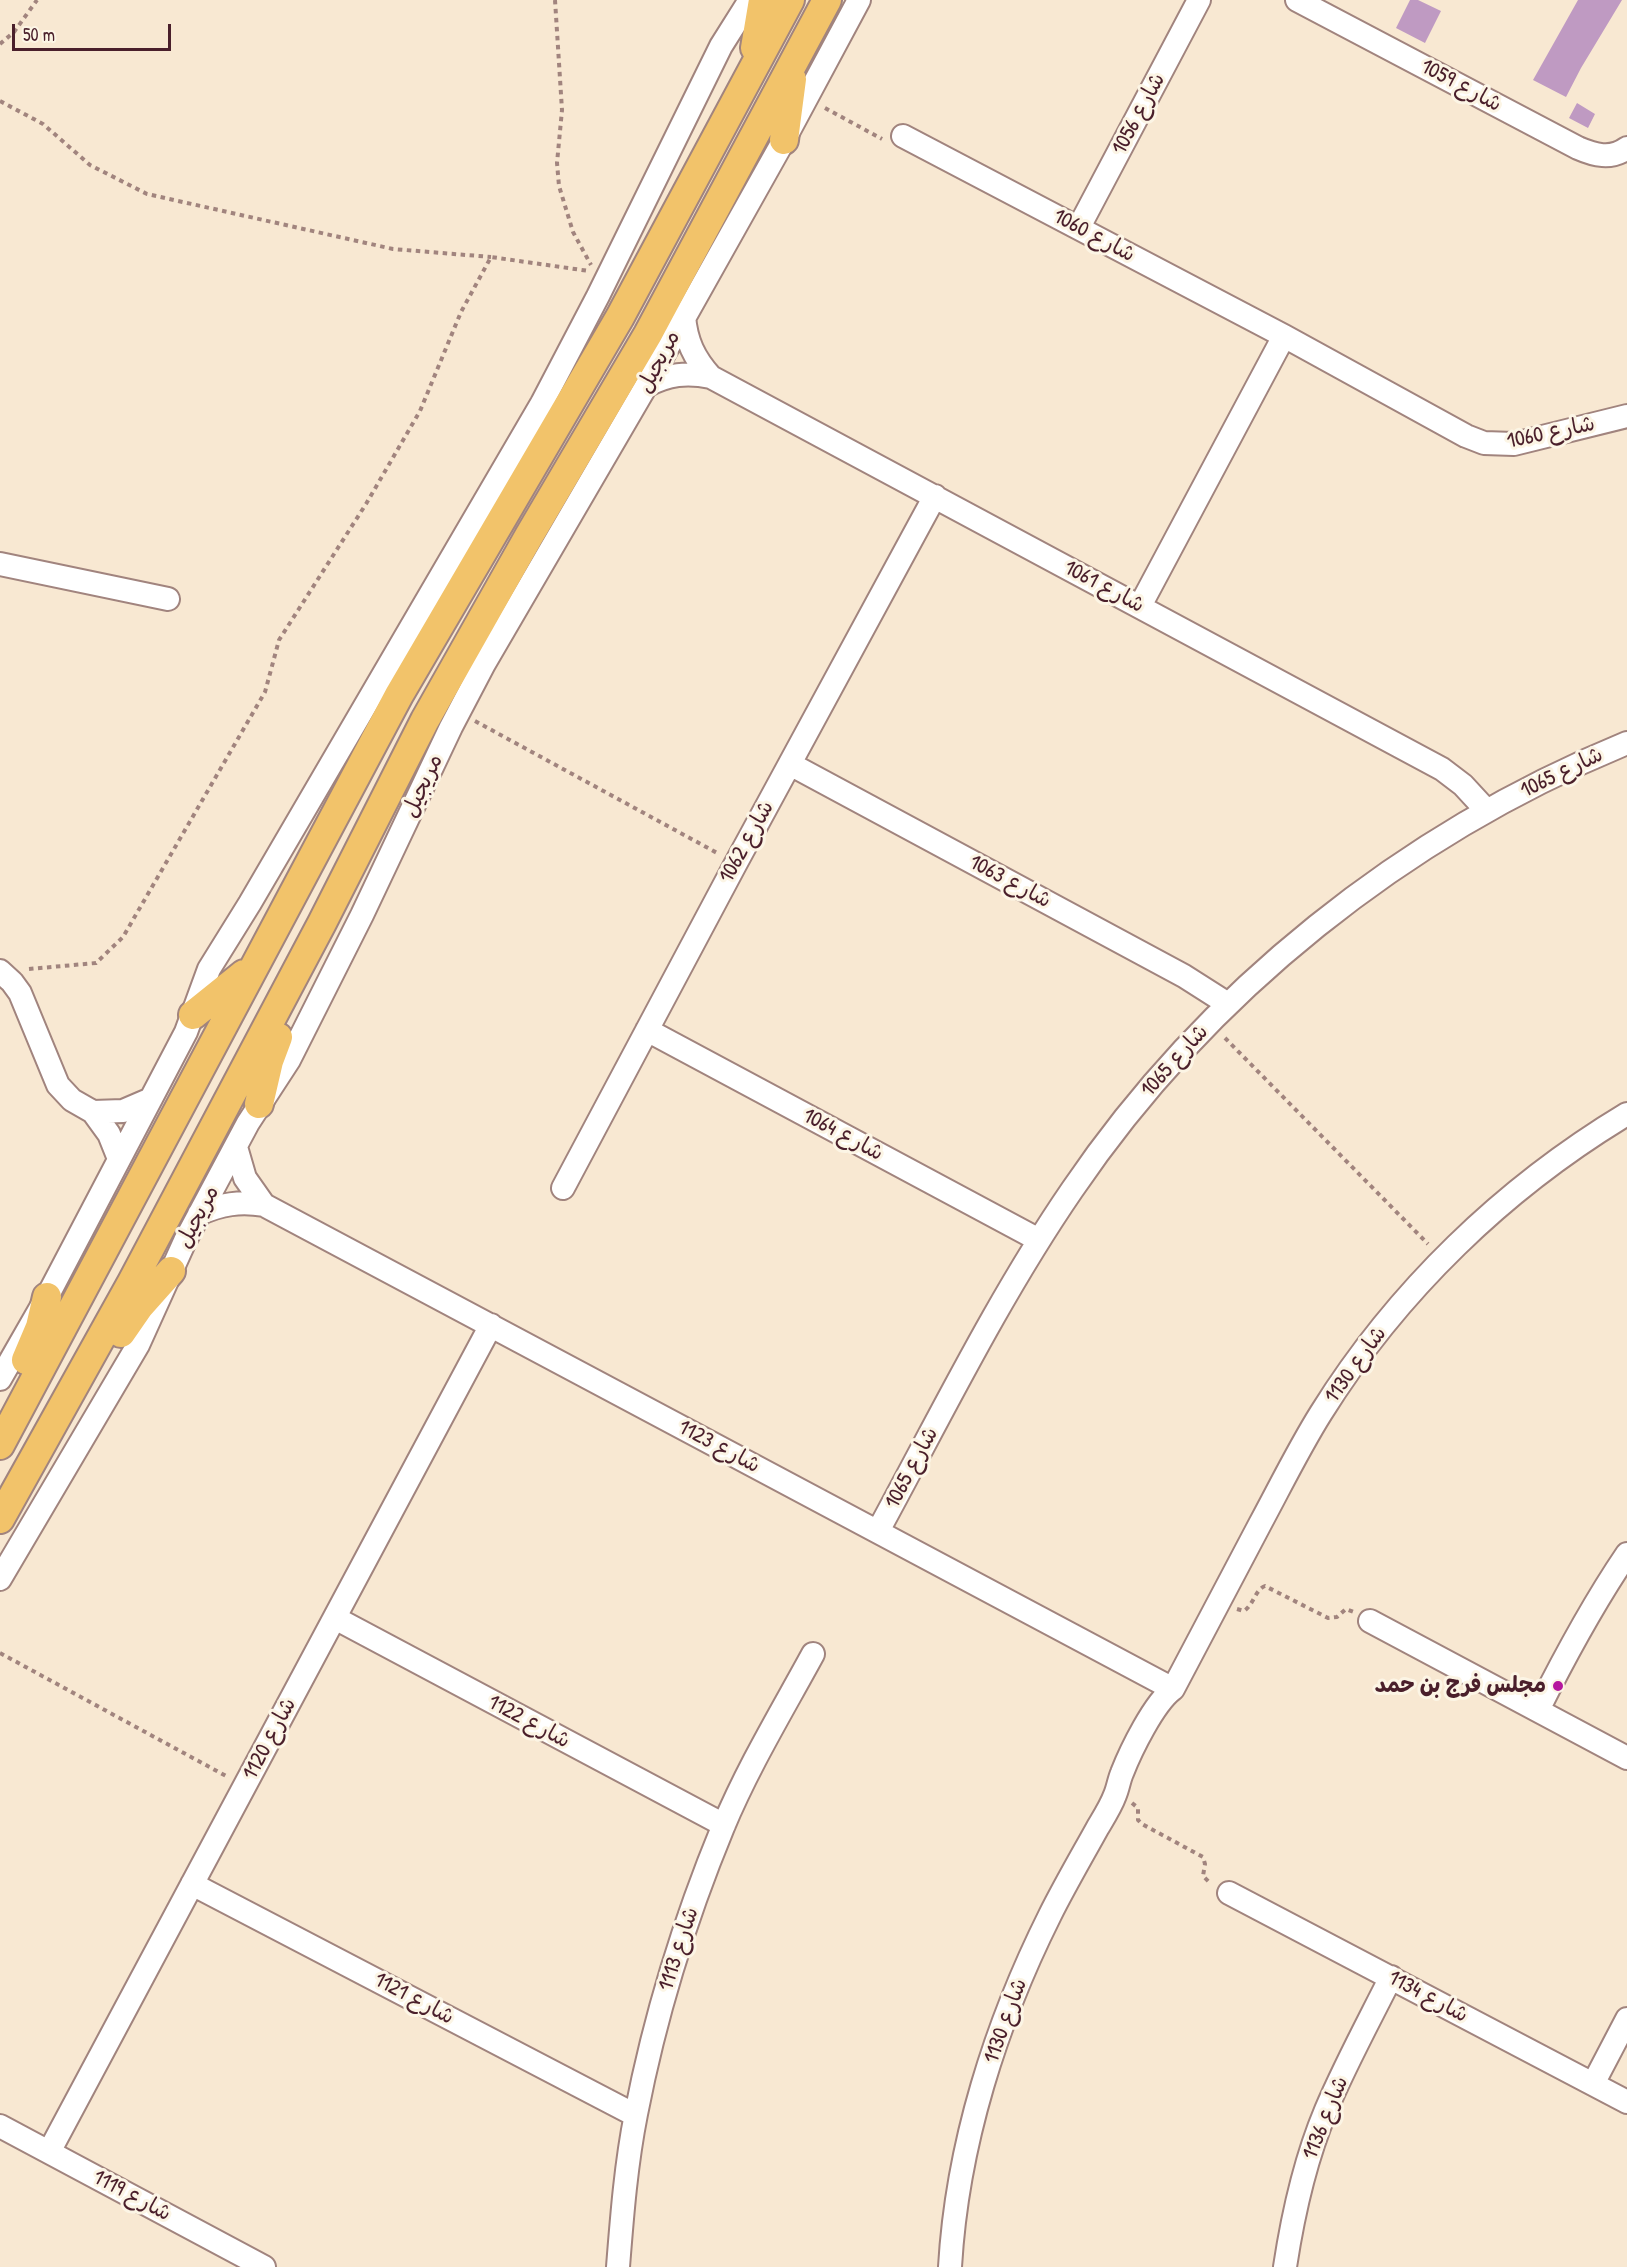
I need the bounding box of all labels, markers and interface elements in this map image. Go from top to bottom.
scale bar [15,12,174,50]
text: 50 m [23,22,55,47]
street label: شارع 1059 [1416,54,1506,118]
street label: شارع 1056 [1107,69,1171,159]
street label: شارع 1060 [1048,203,1140,269]
street label: مريجيل [632,326,686,398]
street label: شارع 1060 [1505,411,1597,455]
street label: شارع 1061 [1059,555,1149,619]
street label: شارع 1065 [1516,742,1608,804]
street label: مريجيل [397,750,449,822]
street label: شارع 1062 [714,796,780,888]
street label: شارع 1063 [964,849,1056,915]
street label: شارع 1065 [1136,1019,1214,1103]
street label: شارع 1064 [798,1103,888,1167]
street label: مريجيل [171,1181,225,1253]
street label: شارع 1130 [1319,1322,1393,1408]
street label: شارع 1123 [674,1415,764,1479]
street label: شارع 1065 [880,1423,944,1513]
place label: مجلس فرج بن حمد [1375,1673,1546,1699]
marker: مجلس فرج بن حمد [1551,1679,1565,1693]
street label: شارع 1122 [483,1689,575,1755]
street label: شارع 1120 [238,1694,302,1784]
street label: شارع 1113 [653,1904,705,1994]
street label: شارع 1134 [1384,1965,1472,2029]
street label: شارع 1121 [369,1967,459,2031]
street label: شارع 1130 [978,1975,1034,2067]
street label: شارع 1136 [1297,2073,1355,2163]
street label: شارع 1119 [88,2164,176,2228]

